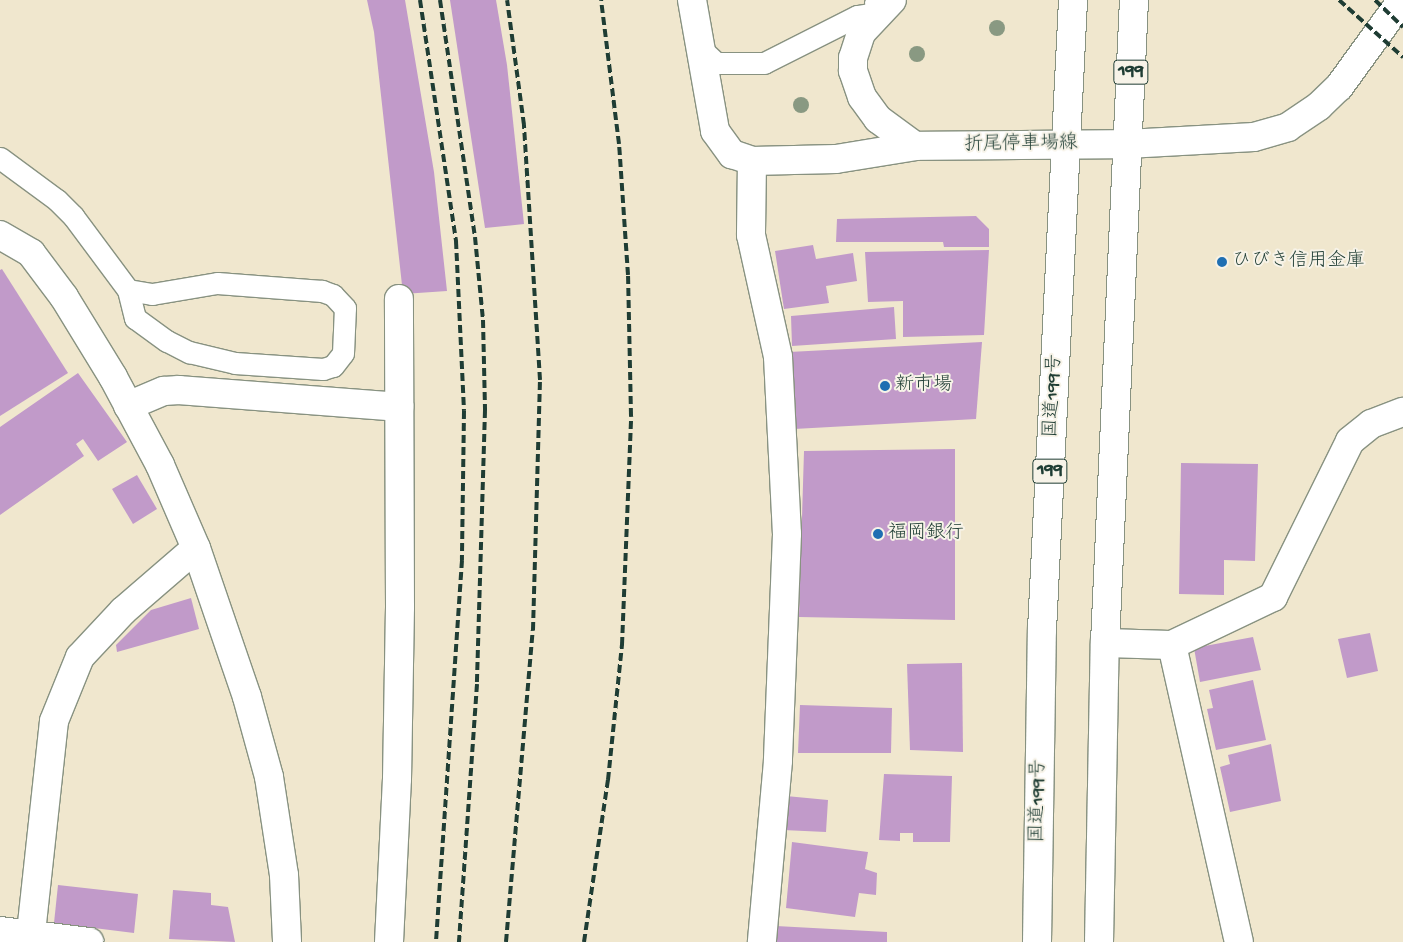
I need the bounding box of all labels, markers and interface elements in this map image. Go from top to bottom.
road number: 199 [1112,56,1150,88]
street label: 折尾停車場線 [964,133,1078,157]
place label: ひびき信用金庫 [1232,251,1365,273]
marker: ひびき信用金庫 [1216,256,1228,268]
street label: 国道199号 [1040,354,1068,438]
place label: 新市場 [895,375,952,397]
marker: 新市場 [879,380,891,392]
road number: 199 [1031,456,1069,486]
place label: 福岡銀行 [888,523,964,545]
marker: 福岡銀行 [872,528,884,540]
street label: 国道199号 [1027,759,1051,843]

